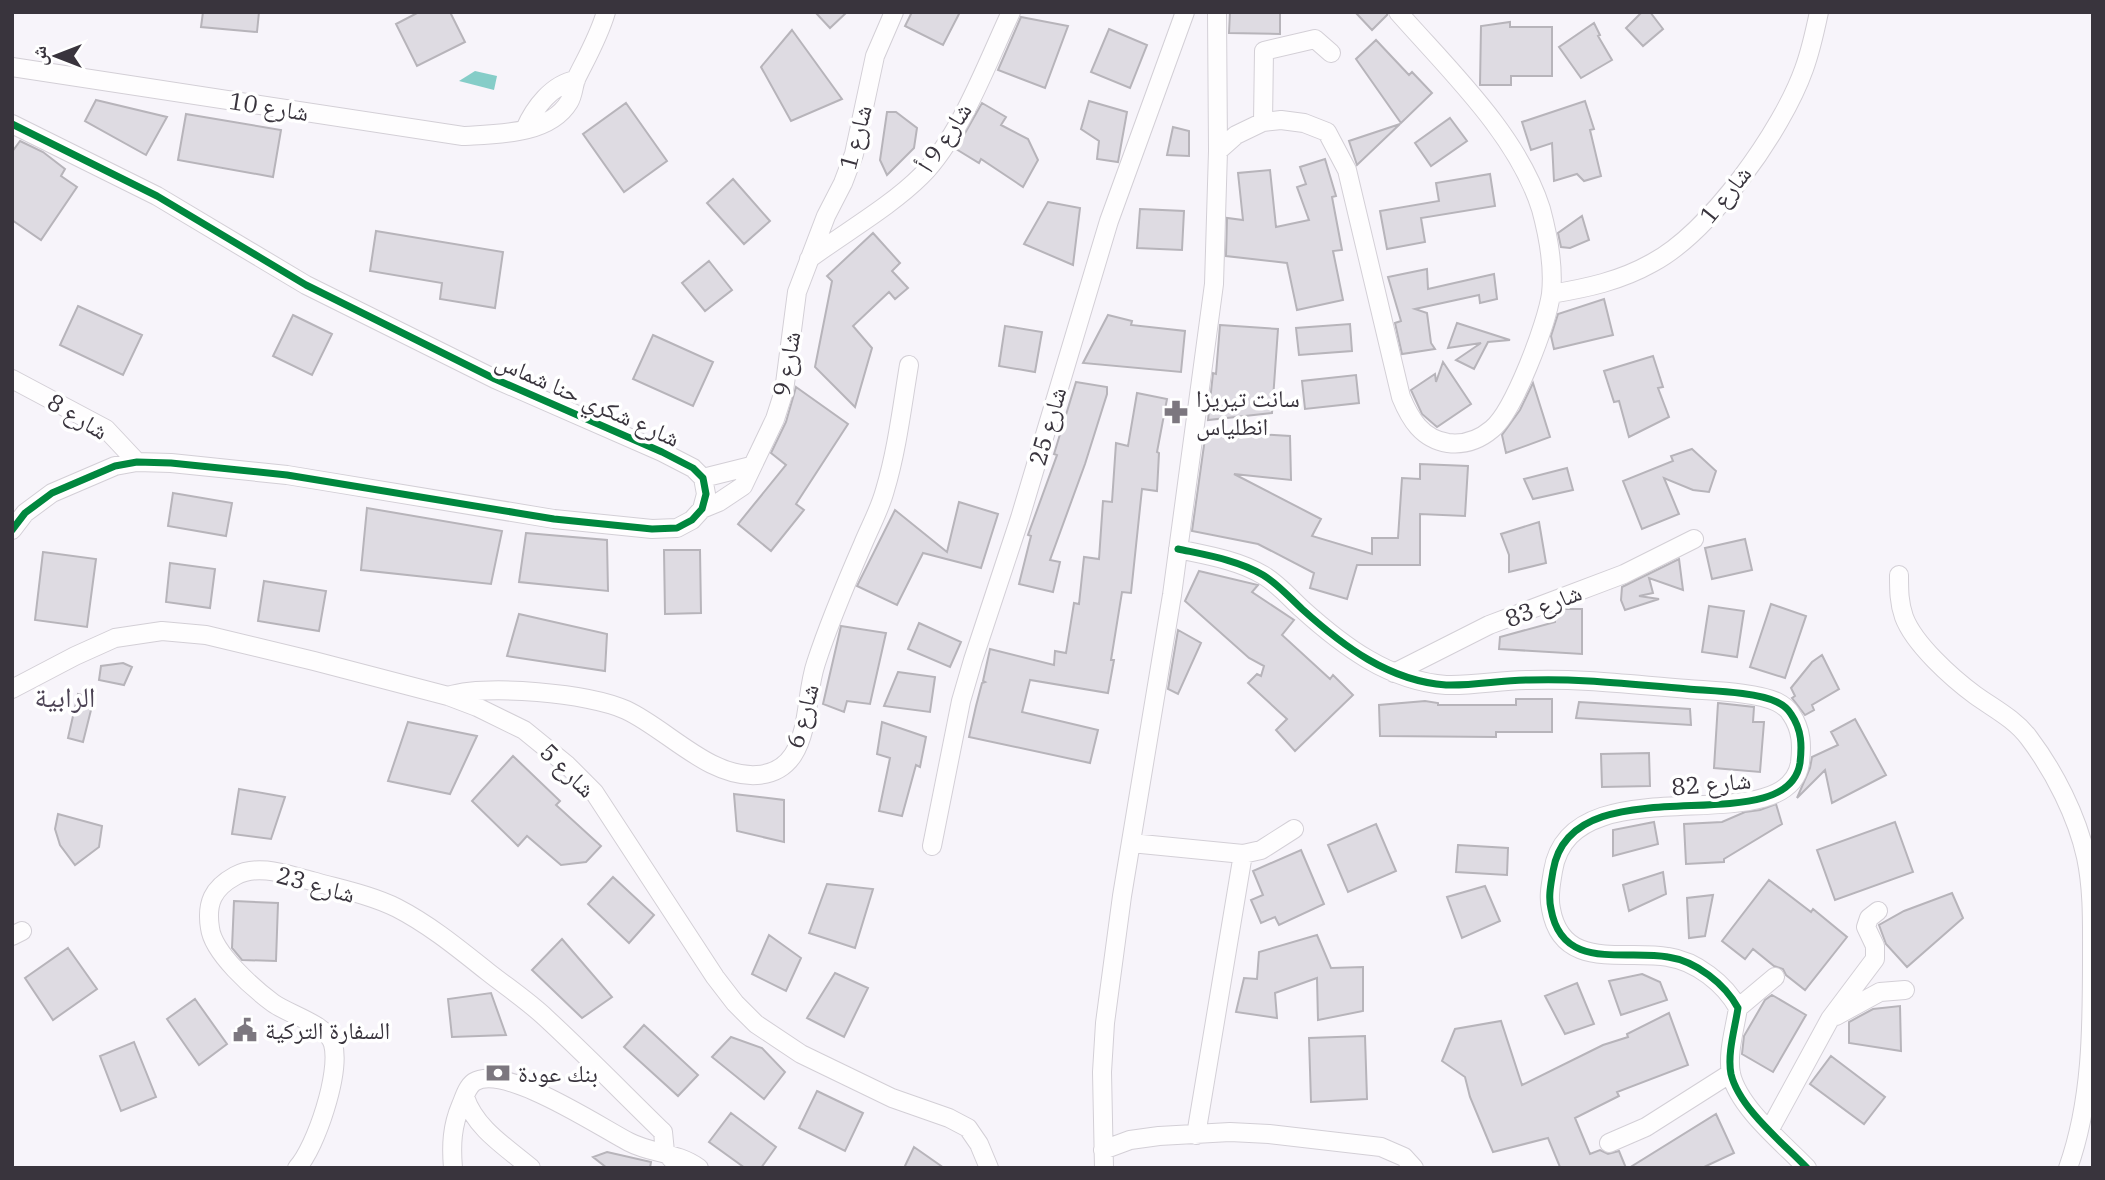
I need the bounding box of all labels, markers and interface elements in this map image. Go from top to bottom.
north arrow [21,21,91,91]
text: ش [27,46,51,66]
street label: شارع 10 [227,84,311,128]
street label: شارع 9 أ [910,96,978,178]
street label: شارع 1 [831,101,879,173]
street label: شارع 1 [1692,158,1758,230]
street label: شارع 9 [765,329,807,399]
street label: شارع شكري حنا شماس [489,344,685,458]
place label: سانت تيريزا انطلياس [1196,382,1300,442]
street label: شارع 25 [1021,383,1073,469]
street label: شارع 8 [42,385,114,447]
pharmacy icon: سانت تيريزا انطلياس [1162,398,1190,426]
street label: شارع 83 [1500,576,1586,634]
district label: الرابية [34,678,96,715]
street label: شارع 6 [778,680,826,752]
street label: شارع 5 [533,736,603,804]
street label: شارع 82 [1670,764,1752,802]
street label: شارع 23 [273,858,359,910]
place label: السفارة التركية [265,1014,390,1046]
public building icon: السفارة التركية [231,1016,259,1044]
place label: بنك عودة [518,1057,598,1089]
bank icon: بنك عودة [484,1059,512,1087]

